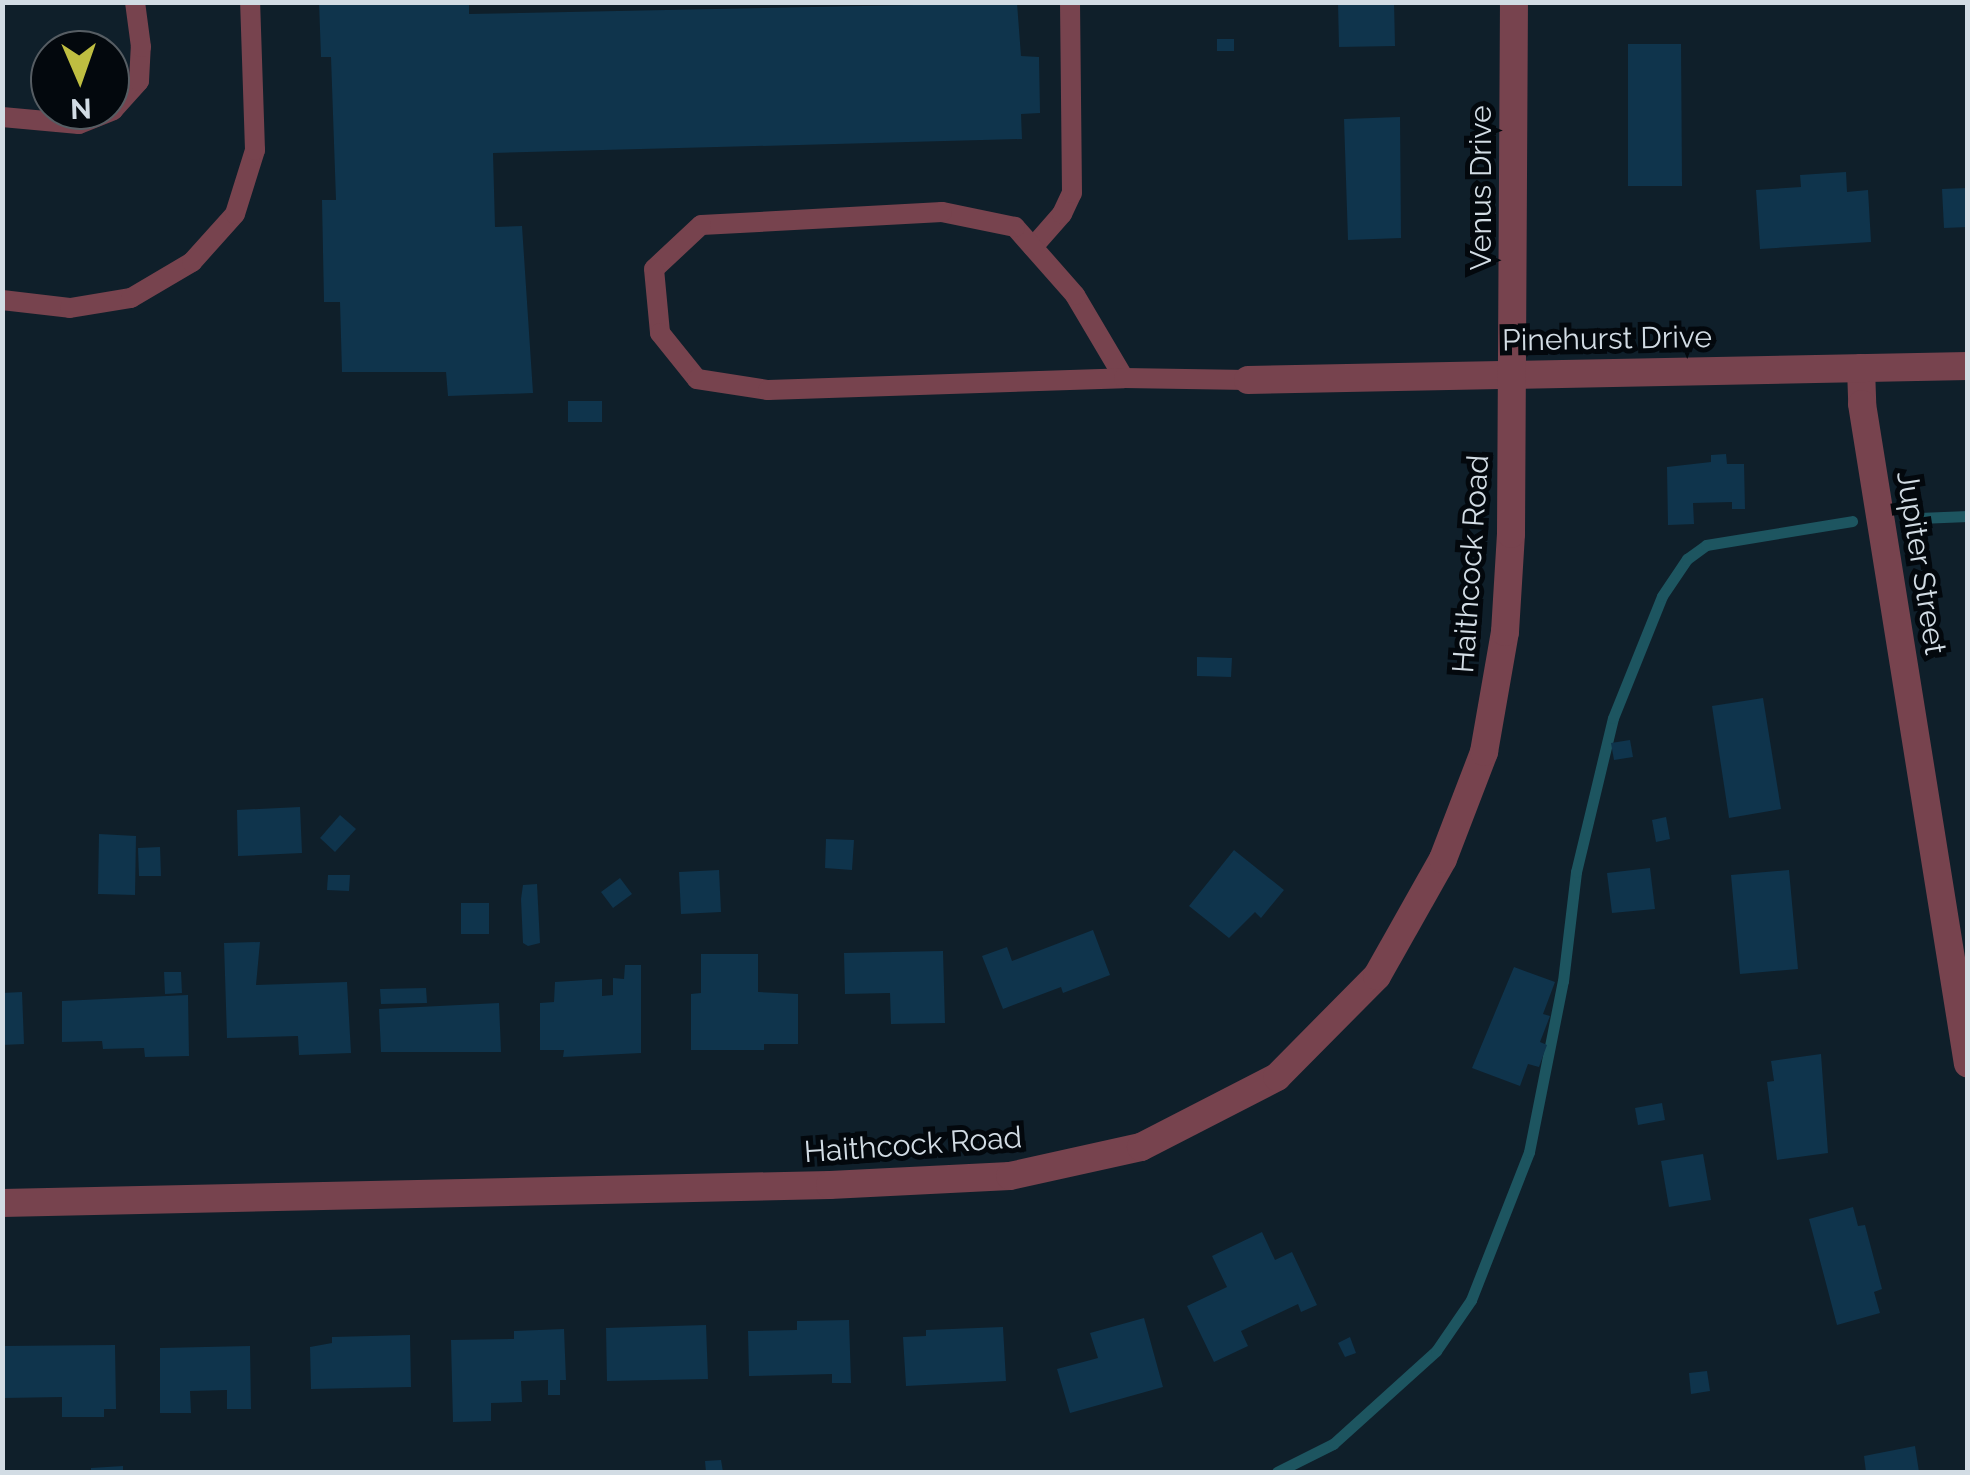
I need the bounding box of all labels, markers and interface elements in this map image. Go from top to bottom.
north arrow [30,30,130,130]
text: N [70,92,92,125]
street label: Venus Drive [1463,105,1499,271]
street label: Pinehurst Drive [1502,319,1712,359]
street label: Haithcock Road [1445,454,1497,674]
street label: Jupiter Street [1889,468,1953,658]
street label: Haithcock Road [803,1119,1023,1171]

